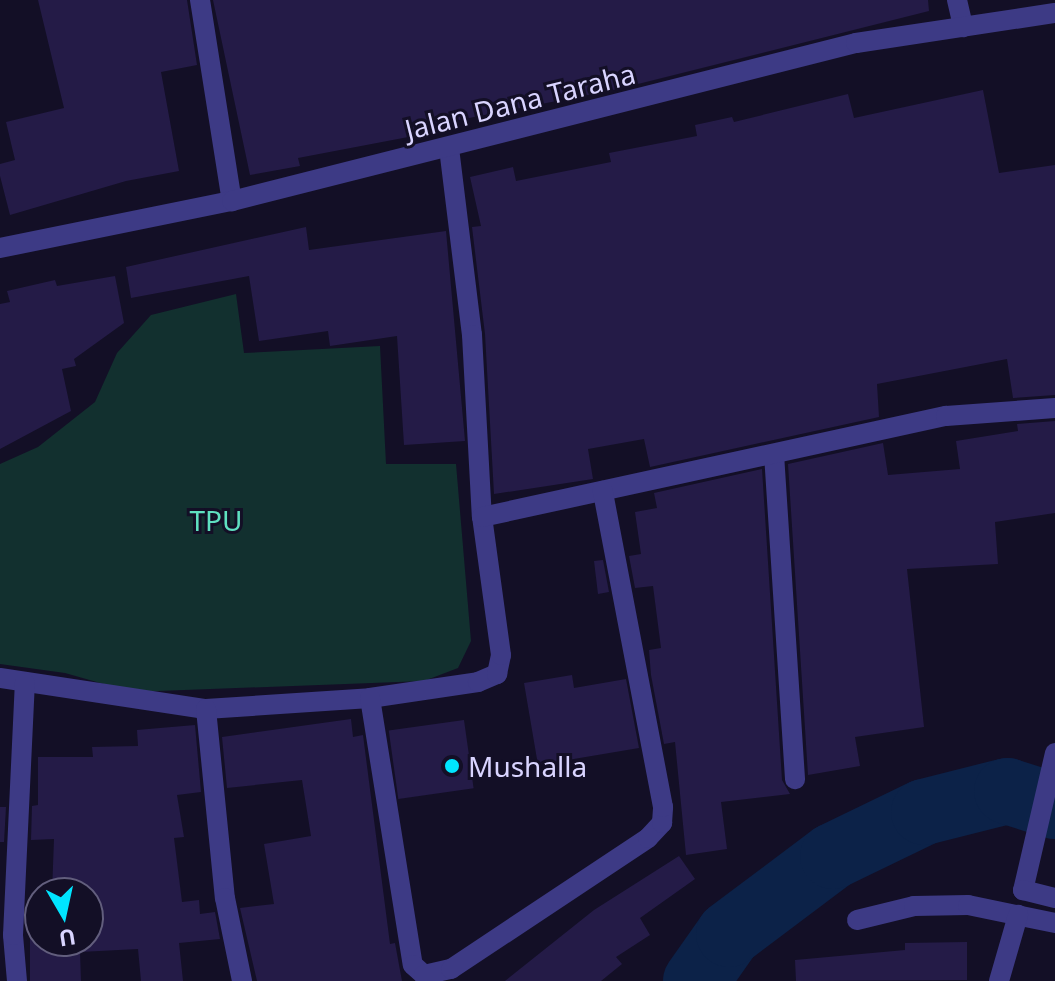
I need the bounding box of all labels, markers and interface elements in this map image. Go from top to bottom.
street label: Jalan Dana Taraha [401,56,639,146]
park label: TPU [190,503,242,537]
place label: Mushalla [468,749,587,783]
marker: Mushalla [443,757,461,775]
north arrow [24,877,104,957]
text: U [57,923,78,955]

